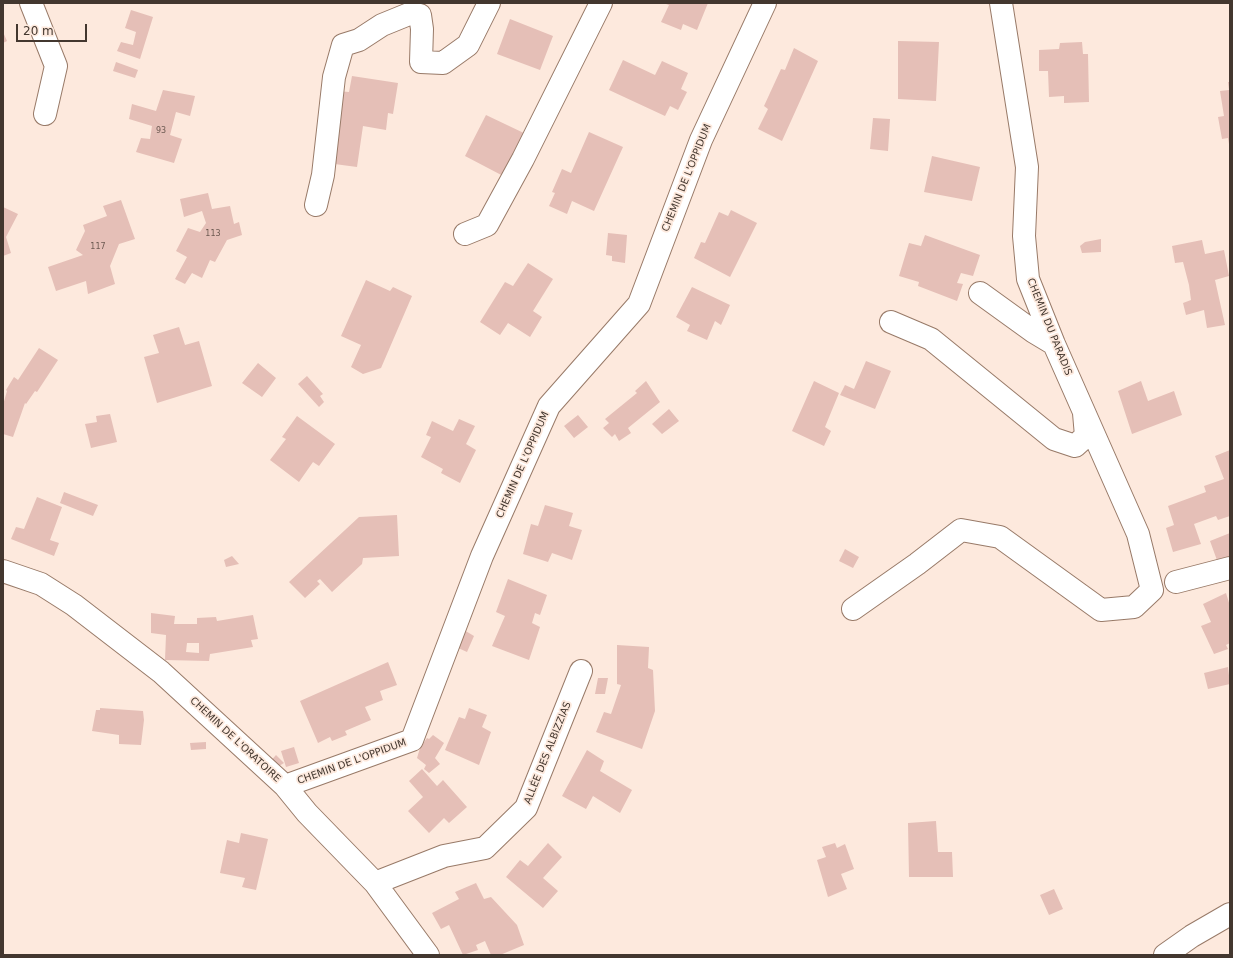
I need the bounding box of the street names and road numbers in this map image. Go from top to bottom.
street label: CHEMIN DE L'OPPIDUM [660,122,714,234]
street label: CHEMIN DU PARADIS [1024,277,1074,377]
street label: CHEMIN DE L'OPPIDUM [494,410,552,520]
street label: CHEMIN DE L'ORATOIRE [187,695,283,785]
street label: ALLÉE DES ALBIZZIAS [522,700,574,806]
street label: CHEMIN DE L'OPPIDUM [296,737,408,787]

